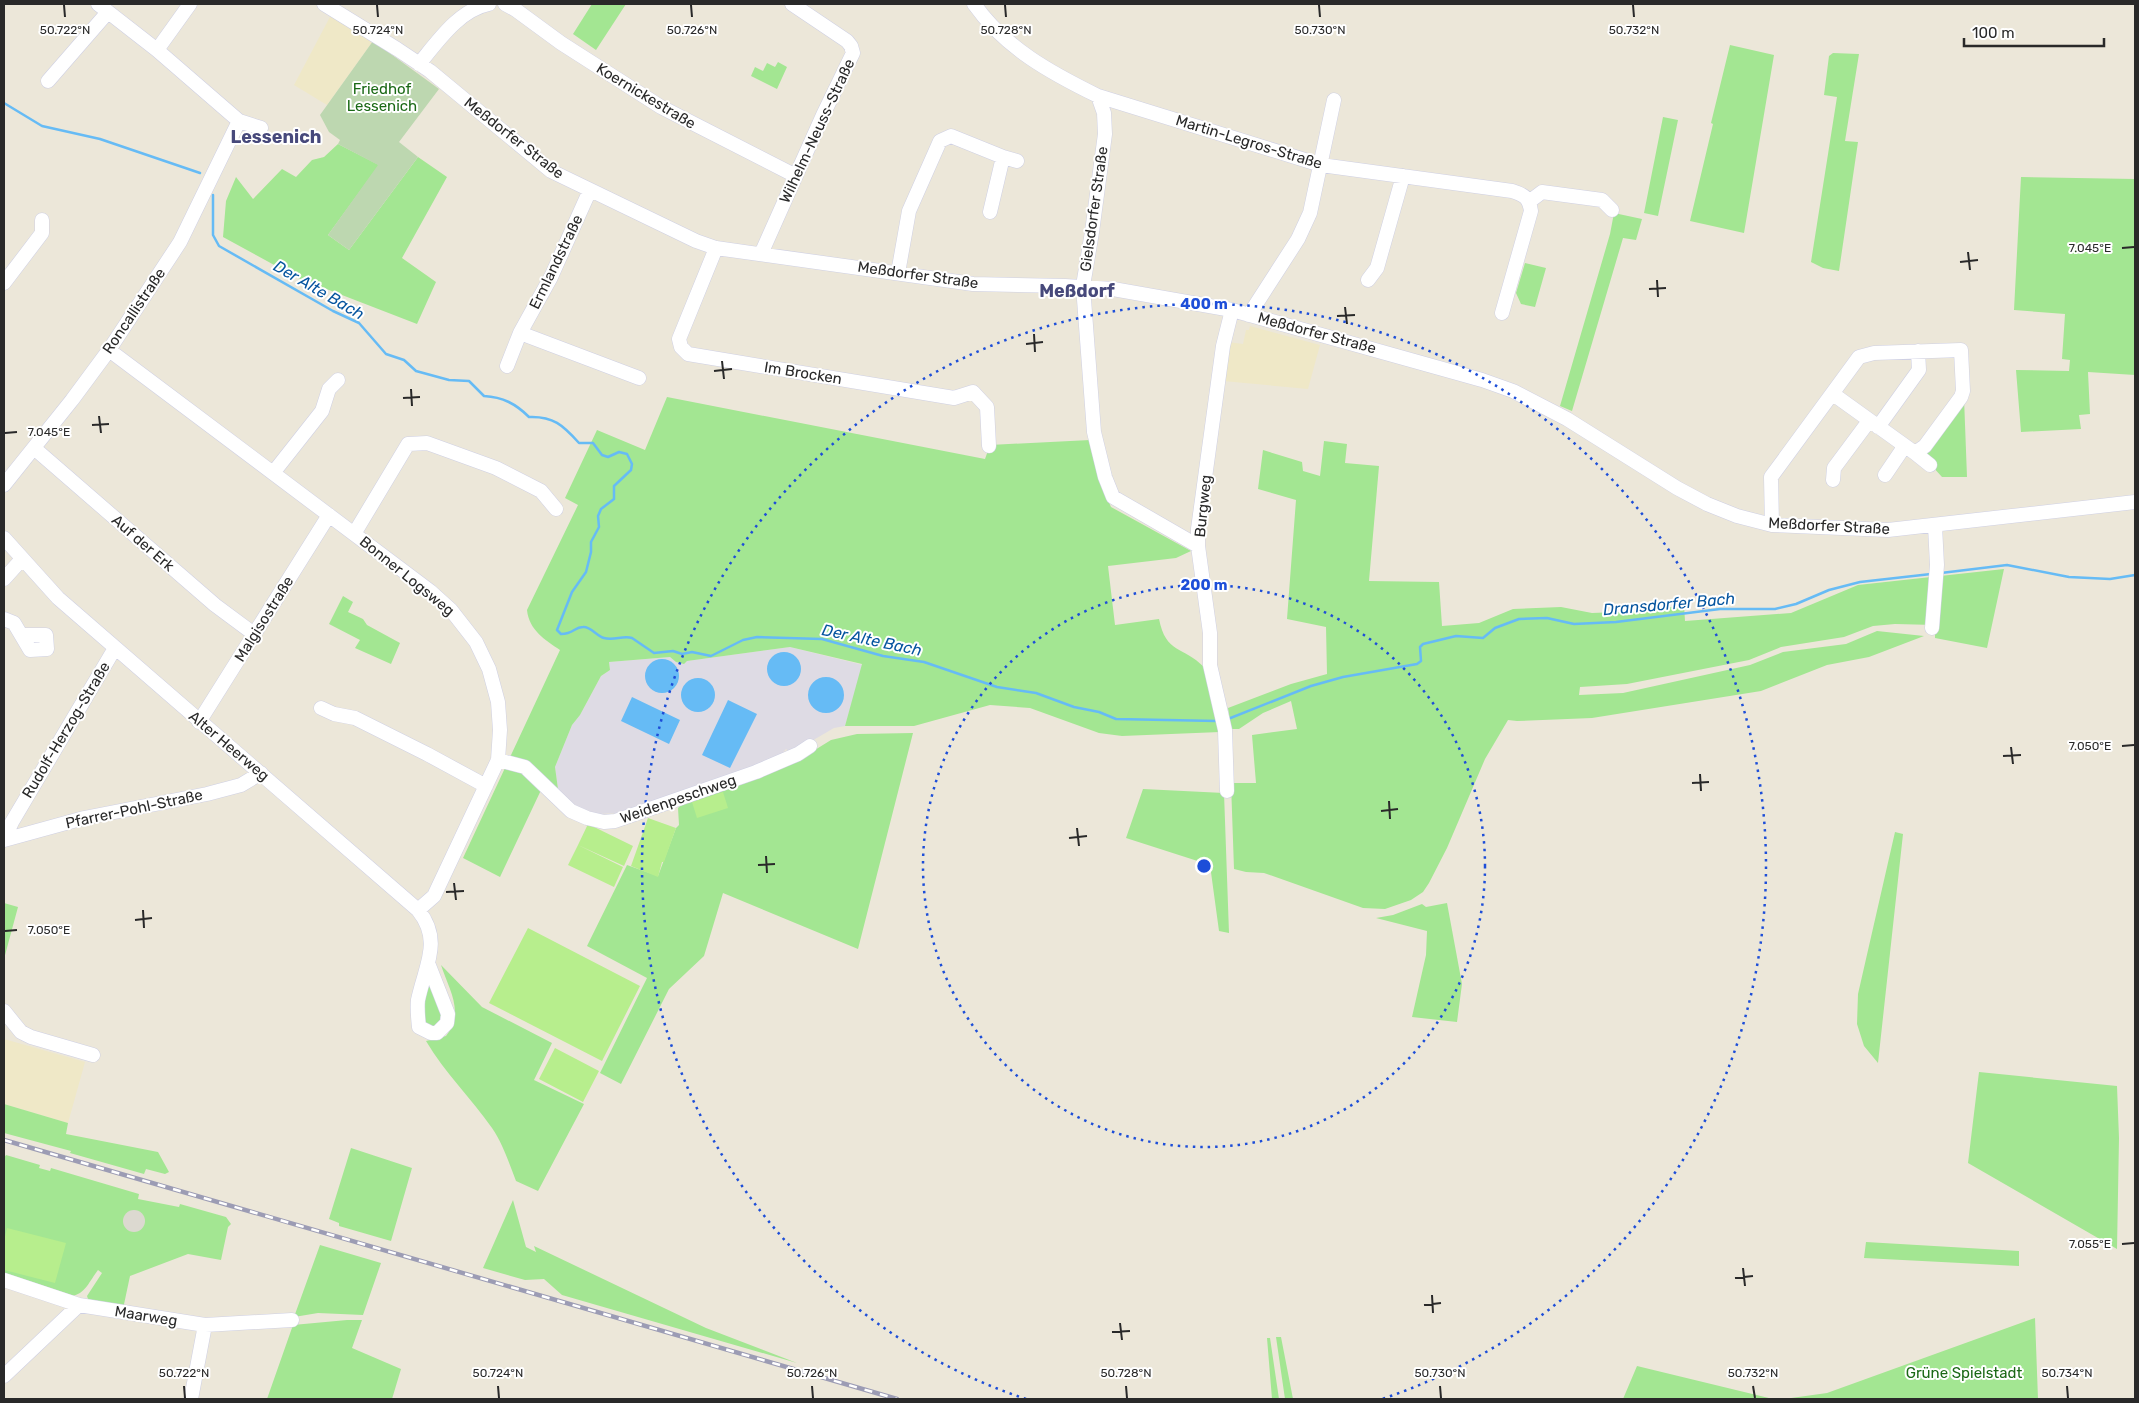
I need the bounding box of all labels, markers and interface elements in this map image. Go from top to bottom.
scale bar [1964,15,2104,47]
text: 50.722°N [40,23,90,37]
text: 50.724°N [353,23,403,37]
text: 50.726°N [667,23,717,37]
text: 50.728°N [980,23,1032,37]
text: 50.730°N [1294,23,1346,37]
text: 50.732°N [1609,23,1659,37]
text: 100 m [1972,24,2014,42]
street label: Wilhelm-Neuss-Straße [776,56,858,206]
street label: Koernickestraße [593,59,699,133]
park label: Friedhof Lessenich [347,80,417,115]
street label: Meßdorfer Straße [460,93,568,183]
street label: Martin-Legros-Straße [1174,111,1324,173]
district label: Lessenich [231,126,322,148]
street label: Gielsdorfer Straße [1076,145,1112,273]
street label: Ermlandstraße [525,212,587,312]
text: 7.045°E [2069,241,2111,255]
water label: Der Alte Bach [270,256,368,324]
street label: Meßdorfer Straße [856,258,980,292]
street label: Roncallistraße [99,265,169,357]
district label: Meßdorf [1039,280,1115,302]
text: 400 m [1180,295,1228,313]
street label: Meßdorfer Straße [1256,309,1378,357]
street label: Im Brocken [763,358,843,388]
text: 7.045°E [28,425,70,439]
street label: Burgweg [1191,474,1215,538]
street label: Auf der Erk [108,511,178,575]
street label: Meßdorfer Straße [1768,514,1890,538]
street label: Bonner Logsweg [356,532,458,620]
street label: Malgisostraße [231,573,297,665]
text: 200 m [1180,576,1228,594]
water label: Dransdorfer Bach [1602,589,1736,619]
water label: Der Alte Bach [820,620,924,660]
street label: Rudolf-Herzog-Straße [18,659,114,801]
street label: Alter Heerweg [185,707,273,785]
text: 7.050°E [2069,739,2111,753]
street label: Weidenpeschweg [618,771,738,827]
street label: Pfarrer-Pohl-Straße [64,786,204,832]
centre of rings [1195,857,1213,875]
text: 7.050°E [28,923,70,937]
text: 7.055°E [2069,1237,2111,1251]
street label: Maarweg [113,1302,179,1330]
park label: Grüne Spielstadt [1906,1364,2022,1382]
text: 50.722°N [159,1366,209,1380]
text: 50.724°N [473,1366,523,1380]
text: 50.726°N [787,1366,837,1380]
text: 50.728°N [1100,1366,1152,1380]
text: 50.730°N [1414,1366,1466,1380]
text: 50.732°N [1728,1366,1778,1380]
text: 50.734°N [2041,1366,2093,1380]

